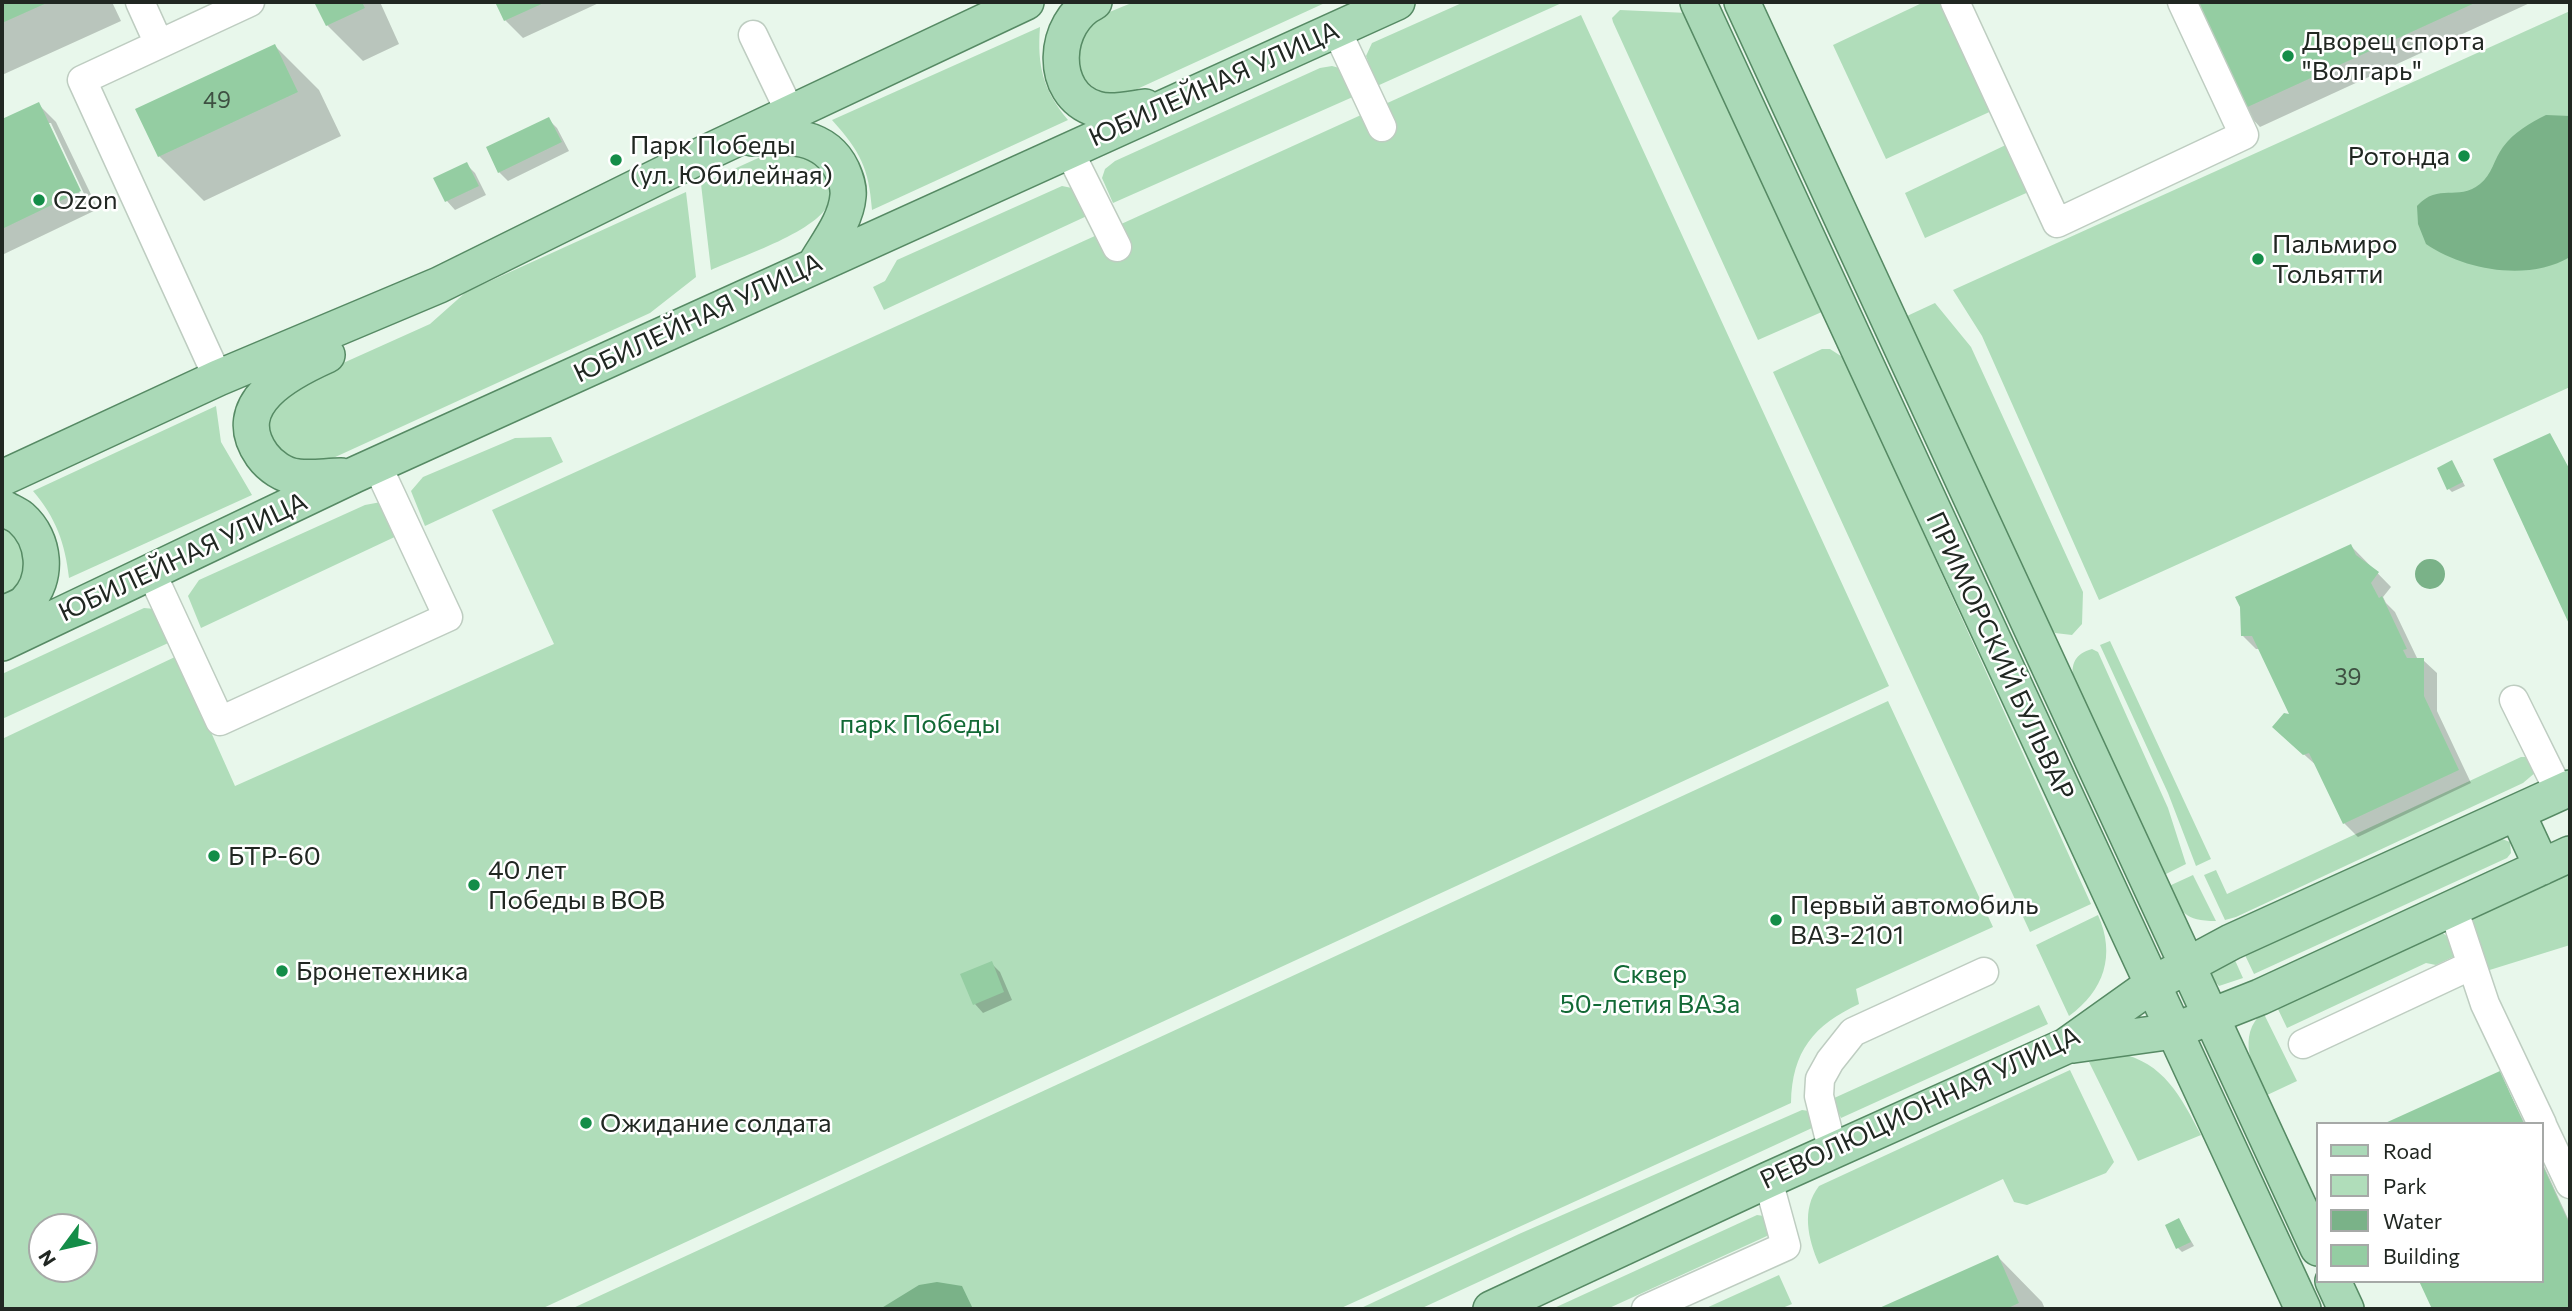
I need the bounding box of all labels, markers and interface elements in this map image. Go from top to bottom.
street label: ЮБИЛЕЙНАЯ УЛИЦА [1084,15,1344,153]
place label: Дворец спорта "Волгарь" [2302,25,2485,86]
marker: Дворец спорта "Волгарь" [2280,48,2296,64]
house number: 49 [203,86,231,114]
place label: Парк Победы (ул. Юбилейная) [630,129,833,190]
place label: Ротонда [2348,140,2450,172]
marker: Ротонда [2456,148,2472,164]
marker: Парк Победы (ул. Юбилейная) [608,152,624,168]
place label: Ozon [53,184,118,216]
marker: Ozon [31,192,47,208]
place label: Пальмиро Тольятти [2272,228,2397,290]
street label: ЮБИЛЕЙНАЯ УЛИЦА [569,247,827,389]
marker: Пальмиро Тольятти [2250,251,2266,267]
street label: ЮБИЛЕЙНАЯ УЛИЦА [54,486,312,628]
street label: ПРИМОРСКИЙ БУЛЬВАР [1919,507,2081,805]
house number: 39 [2334,663,2362,691]
park label: парк Победы [840,708,1000,740]
place label: БТР-60 [228,840,321,872]
marker: БТР-60 [206,848,222,864]
place label: 40 лет Победы в ВОВ [488,854,665,916]
marker: 40 лет Победы в ВОВ [466,877,482,893]
place label: Первый автомобиль ВАЗ-2101 [1790,889,2039,950]
marker: Первый автомобиль ВАЗ-2101 [1768,912,1784,928]
place label: Бронетехника [296,955,468,987]
park label: Сквер 50-летия ВАЗа [1560,958,1740,1020]
marker: Бронетехника [274,963,290,979]
street label: РЕВОЛЮЦИОННАЯ УЛИЦА [1755,1020,2085,1196]
place label: Ожидание солдата [600,1107,832,1139]
marker: Ожидание солдата [578,1115,594,1131]
legend [2316,1122,2544,1283]
text: Road [2383,1138,2432,1163]
text: Park [2383,1173,2427,1198]
text: Water [2383,1208,2442,1233]
north arrow [28,1213,98,1283]
text: Building [2383,1243,2460,1268]
text: N [33,1246,60,1271]

